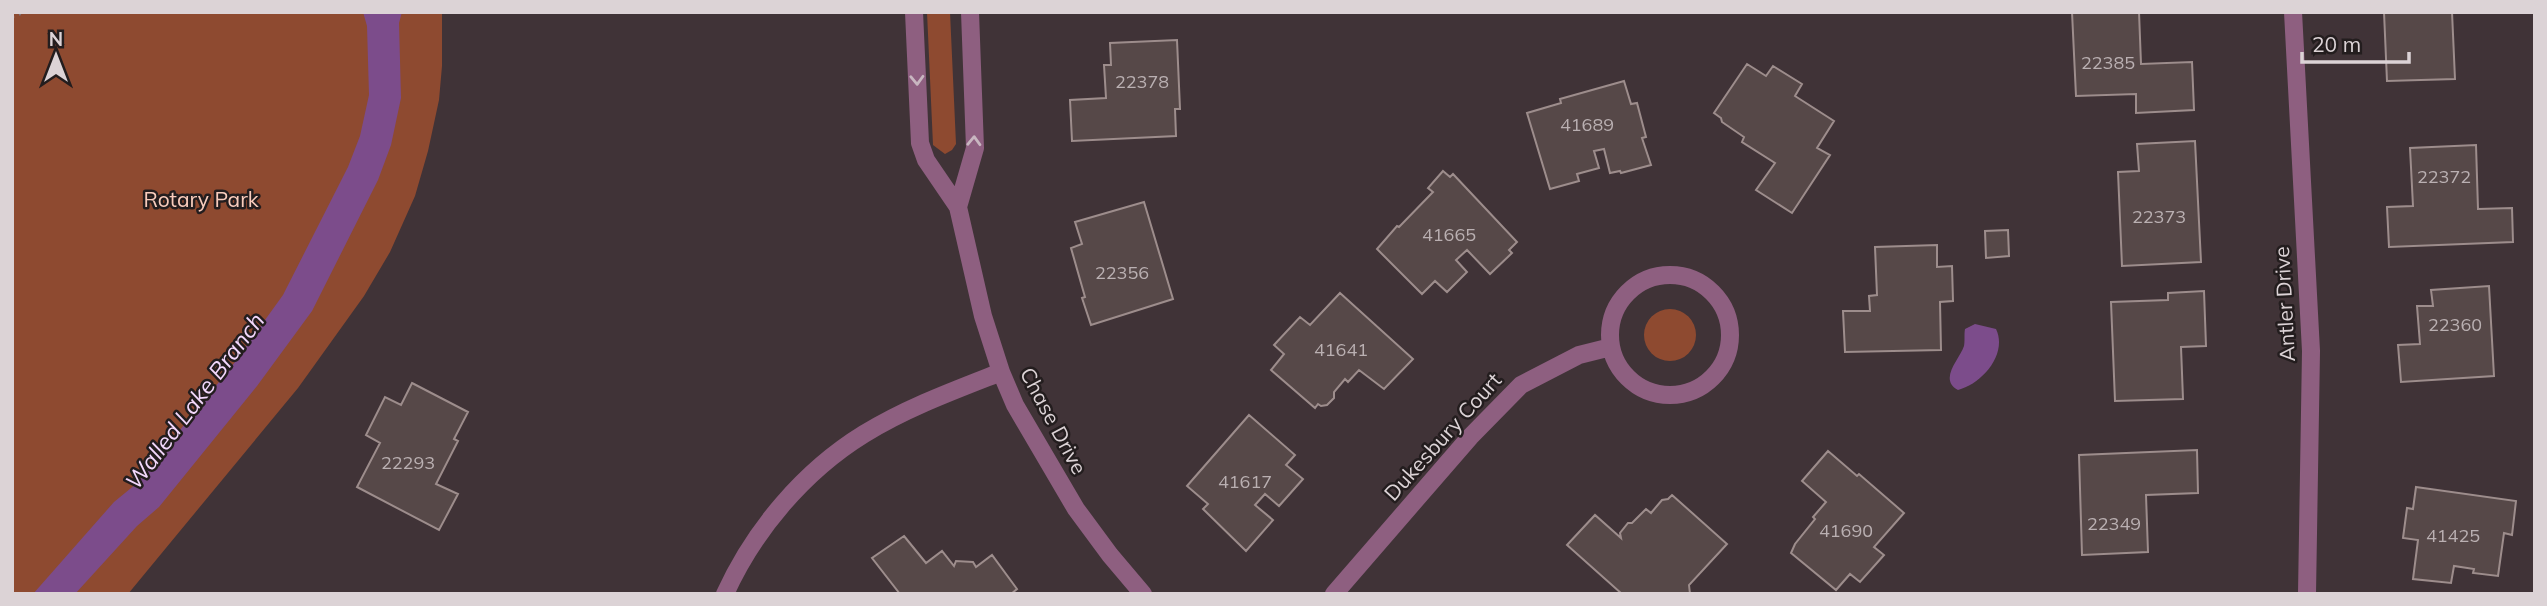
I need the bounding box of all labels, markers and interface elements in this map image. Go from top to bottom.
north arrow [21,21,91,91]
scale bar [2302,21,2409,65]
text: N [49,27,63,51]
text: 20 m [2312,31,2361,57]
house number: 22385 [2081,51,2135,74]
house number: 22378 [1115,70,1169,93]
one-way arrow [910,75,925,86]
house number: 41689 [1560,113,1614,136]
one-way arrow [966,135,981,146]
house number: 22372 [2417,165,2471,188]
park label: Rotary Park [143,186,259,212]
house number: 22373 [2132,205,2186,228]
house number: 41665 [1422,223,1476,246]
street label: Antler Drive [2268,246,2300,362]
house number: 22356 [1095,261,1149,284]
water label: Walled Lake Branch [119,307,270,495]
house number: 22360 [2428,313,2482,336]
house number: 41641 [1314,338,1368,361]
street label: Chase Drive [1015,363,1093,478]
street label: Dukesbury Court [1378,367,1506,506]
house number: 22293 [381,451,435,474]
house number: 41617 [1218,470,1272,493]
house number: 22349 [2087,512,2141,535]
house number: 41690 [1819,519,1873,542]
house number: 41425 [2426,524,2480,547]

